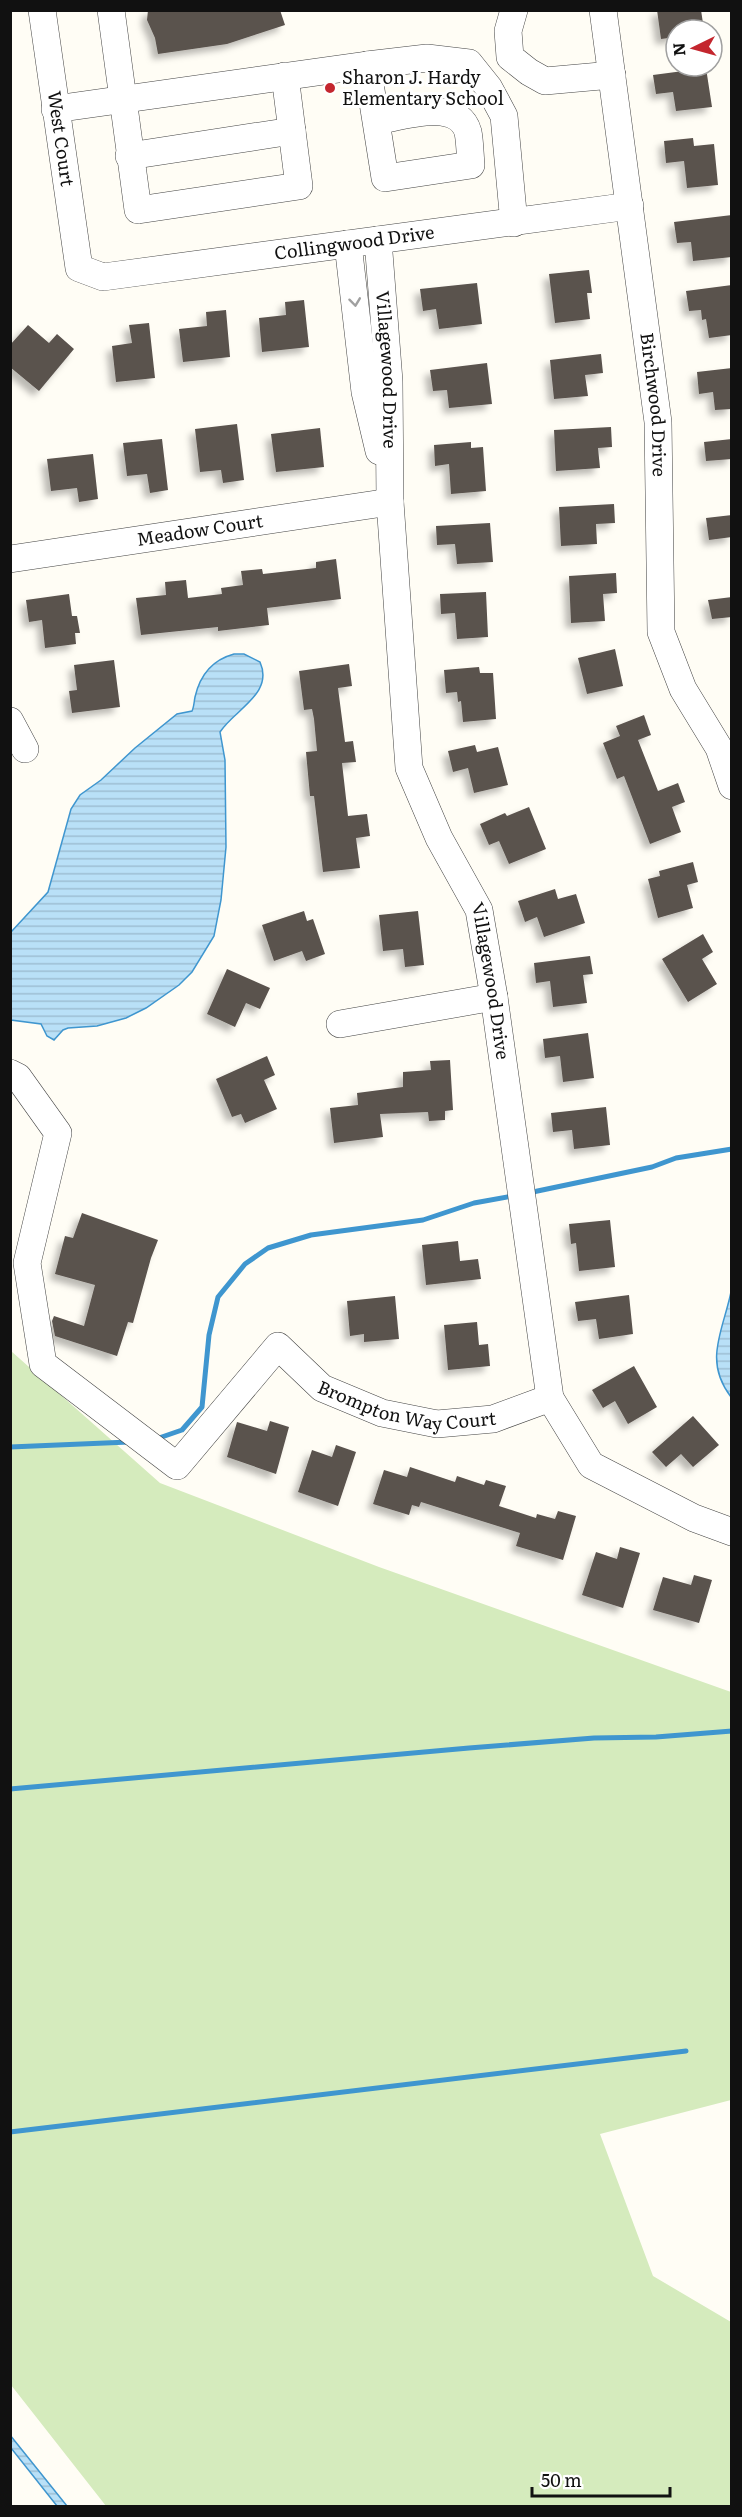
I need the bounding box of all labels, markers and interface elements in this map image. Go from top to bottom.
north arrow [664,18,724,78]
text: N [666,42,691,57]
place label: Sharon J. Hardy Elementary School [342,63,504,111]
marker: Sharon J. Hardy Elementary School [323,81,337,95]
street label: West Court [42,89,82,189]
street label: Collingwood Drive [273,217,436,266]
street label: Villagewood Drive [370,290,405,449]
one-way arrow [348,298,360,307]
street label: Birchwood Drive [634,331,674,477]
street label: Meadow Court [135,506,265,552]
street label: Villagewood Drive [465,897,518,1061]
street label: Brompton Way Court [314,1373,498,1436]
scale bar [532,2460,670,2498]
text: 50 m [541,2466,582,2493]

